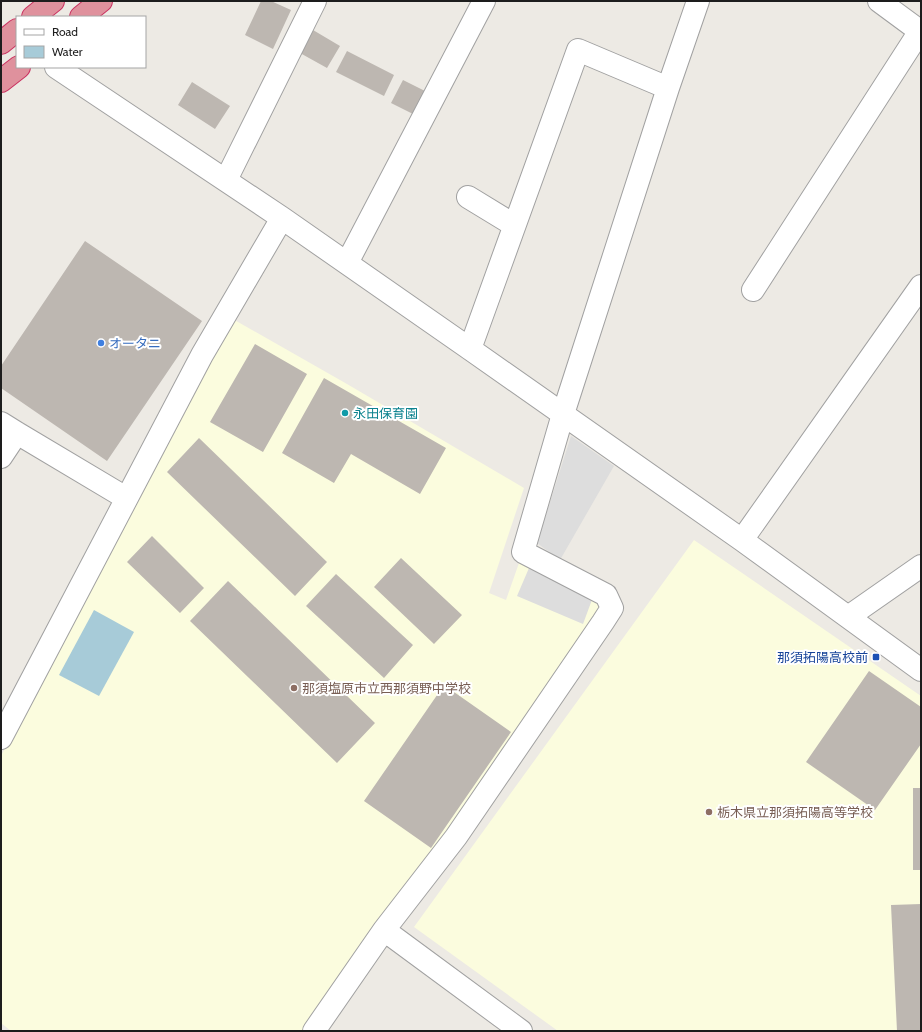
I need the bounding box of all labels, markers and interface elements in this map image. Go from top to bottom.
legend [16,16,146,68]
text: Road [52,24,78,39]
text: Water [52,44,83,59]
place label: オータニ [109,335,161,351]
marker: オータニ [96,338,106,348]
place label: 永田保育園 [353,405,418,421]
marker: 永田保育園 [340,408,350,418]
place label: 那須拓陽高校前 [777,649,868,665]
marker: 那須拓陽高校前 [871,652,881,662]
place label: 那須塩原市立西那須野中学校 [302,680,471,696]
marker: 那須塩原市立西那須野中学校 [289,683,299,693]
place label: 栃木県立那須拓陽高等学校 [717,804,873,820]
marker: 栃木県立那須拓陽高等学校 [704,807,714,817]

